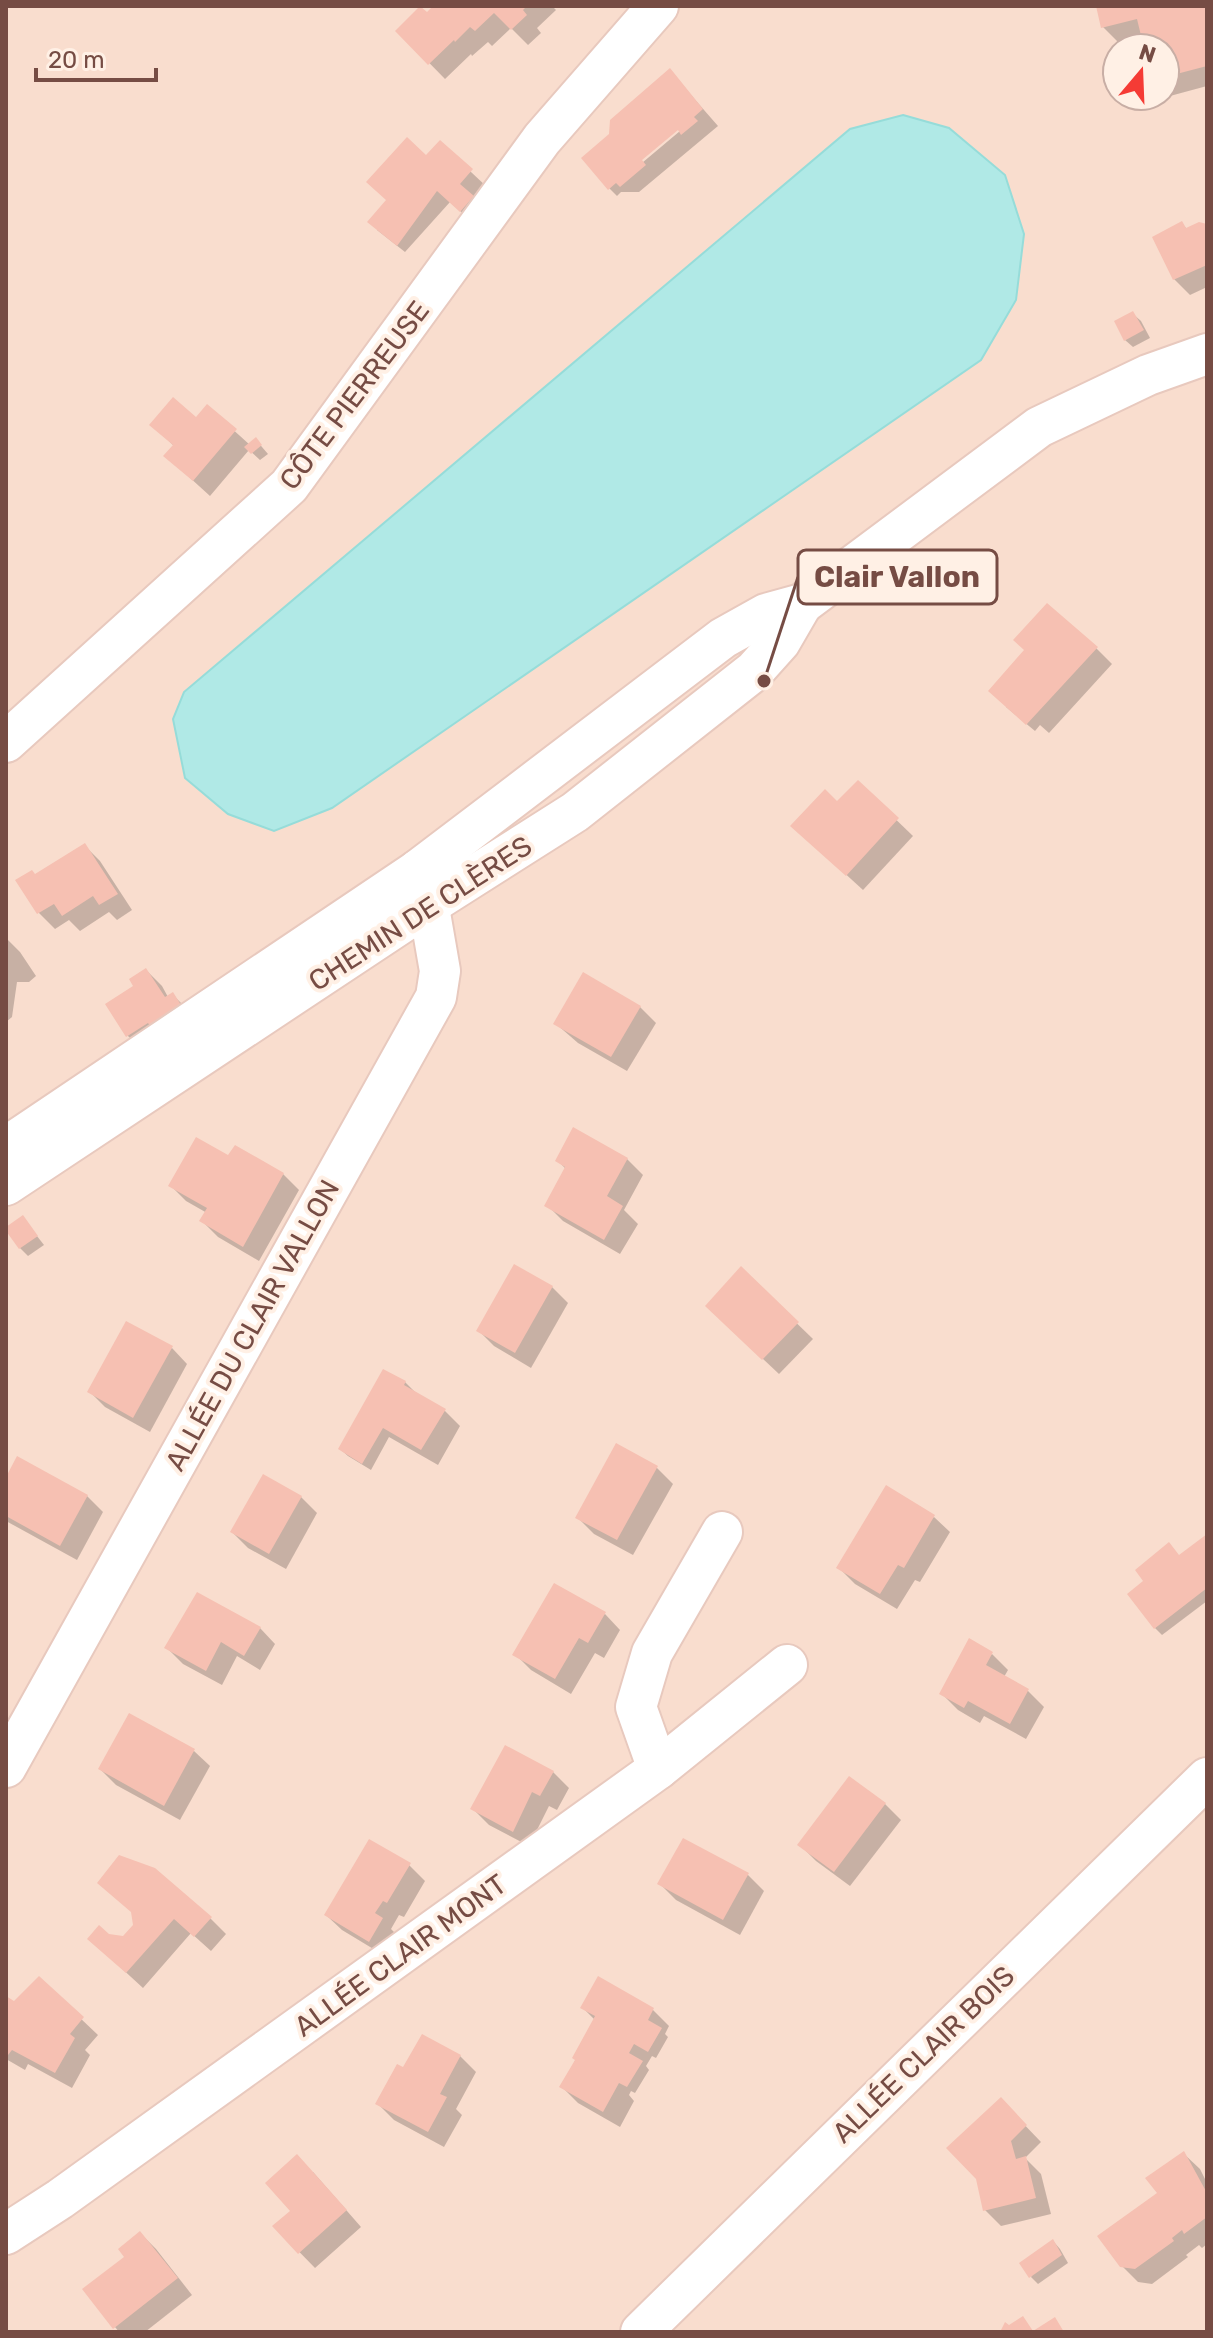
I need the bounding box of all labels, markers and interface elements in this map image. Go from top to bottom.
scale bar [36,32,156,82]
north arrow [1101,32,1181,112]
text: N [1135,38,1159,69]
text: 20 m [48,46,105,74]
street label: CÔTE PIERREUSE [273,295,436,496]
callout: Clair Vallon [798,550,997,604]
text: Clair Vallon [814,559,980,595]
street label: CHEMIN DE CLÈRES [303,829,538,998]
street label: ALLÉE DU CLAIR VALLON [159,1174,346,1476]
street label: ALLÉE CLAIR MONT [288,1867,513,2043]
street label: ALLÉE CLAIR BOIS [826,1959,1021,2150]

